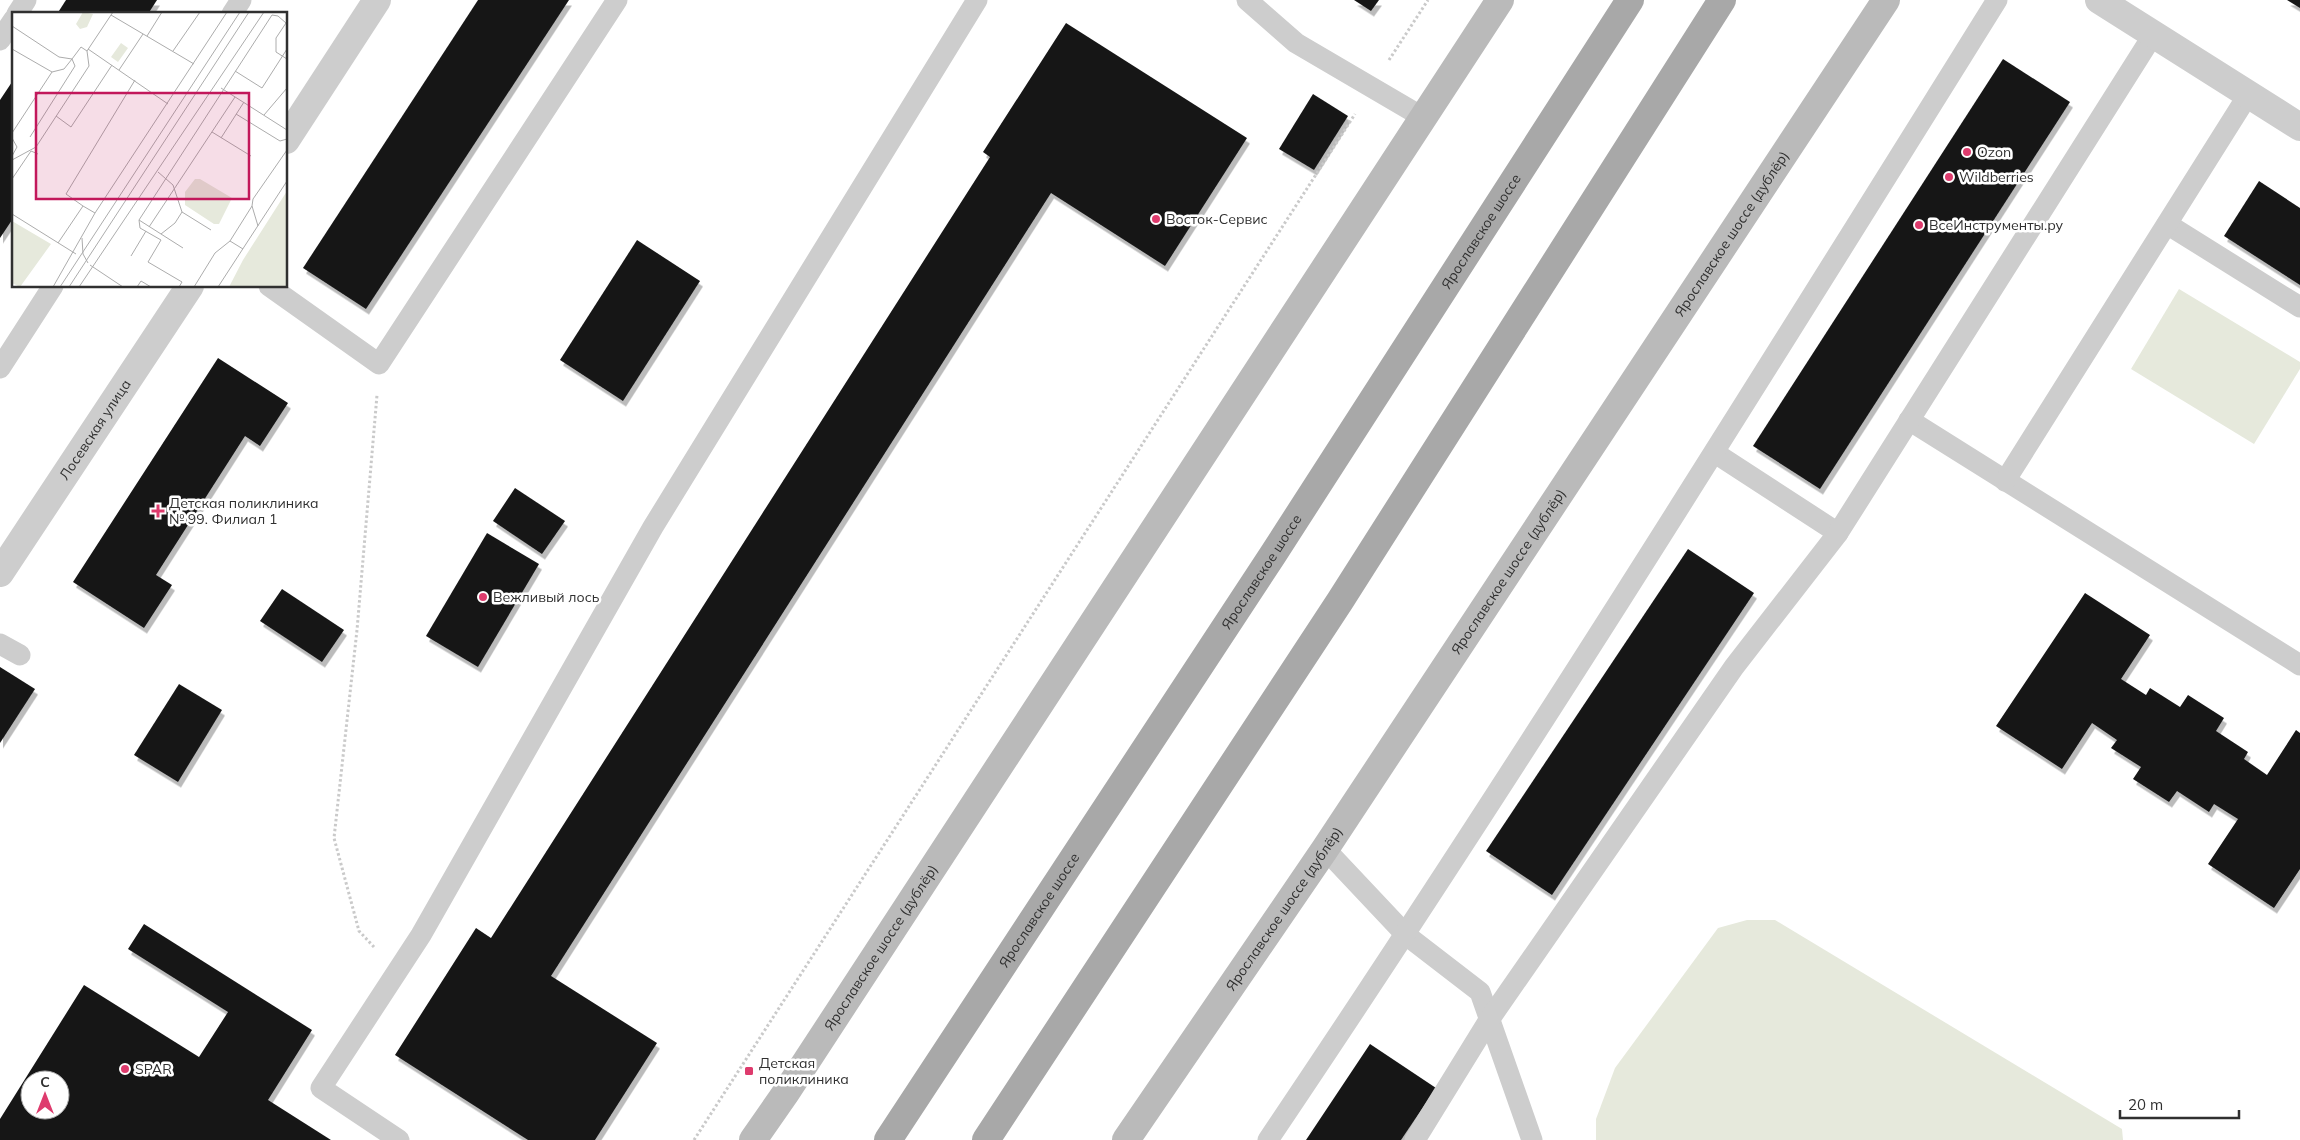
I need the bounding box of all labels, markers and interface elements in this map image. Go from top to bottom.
inset map [12,12,288,288]
place label: Ozon [1977,143,2011,161]
marker: Ozon [1961,146,1973,158]
street label: Ярославское шоссе (дублёр) [1670,148,1793,320]
place label: Wildberries [1959,168,2034,186]
street label: Ярославское шоссе [1437,170,1525,292]
marker: Wildberries [1943,171,1955,183]
place label: Восток-Сервис [1166,210,1268,228]
marker: Восток-Сервис [1150,213,1162,225]
place label: ВсеИнструменты.ру [1929,216,2064,234]
marker: ВсеИнструменты.ру [1913,219,1925,231]
street label: Лосевская улица [55,376,135,483]
street label: Ярославское шоссе (дублёр) [1447,485,1569,658]
place label: Детская поликлиника № 99. Филиал 1 [169,494,319,528]
marker: Детская поликлиника № 99. Филиал 1 [151,504,165,518]
street label: Ярославское шоссе [1217,511,1306,633]
place label: Вежливый лось [493,588,600,606]
marker: Вежливый лось [477,591,489,603]
street label: Ярославское шоссе (дублёр) [1222,823,1346,994]
street label: Ярославское шоссе [995,849,1083,971]
street label: Ярославское шоссе (дублёр) [820,861,942,1034]
place label: Детская поликлиника [759,1054,849,1088]
place label: SPAR [135,1060,172,1078]
marker: SPAR [119,1063,131,1075]
marker: Детская поликлиника [743,1065,755,1077]
north arrow [20,1070,70,1120]
text: С [40,1073,50,1091]
scale bar [2120,1088,2239,1120]
text: 20 m [2128,1095,2163,1114]

